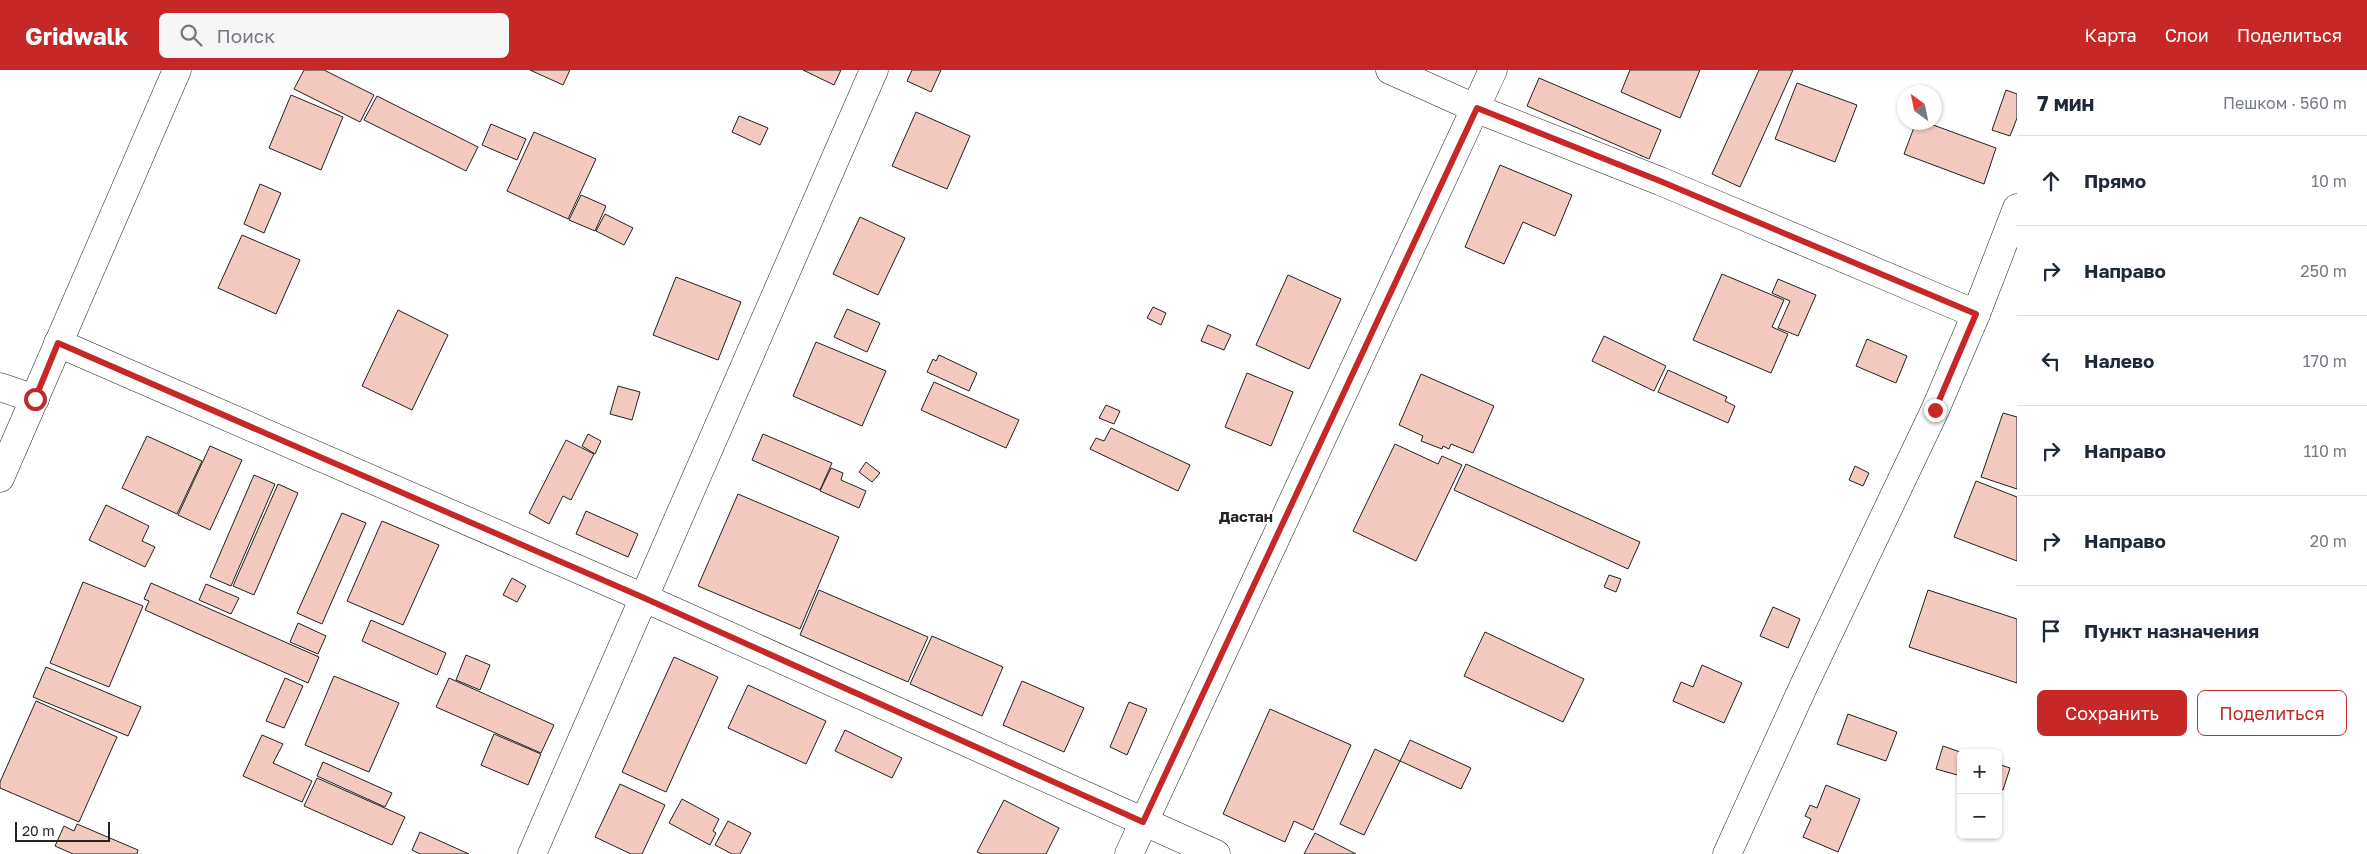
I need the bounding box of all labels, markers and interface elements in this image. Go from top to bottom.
search box [159,13,509,58]
text: Gridwalk [25,21,129,50]
icon: search [177,21,205,49]
text: Поиск [217,24,275,47]
text: Карта [2085,24,2137,46]
text: Слои [2165,24,2209,46]
text: Поделиться [2237,24,2342,46]
north arrow [1897,85,1942,130]
text: 7 мин [2037,90,2094,116]
text: Пешком · 560 m [2223,93,2347,113]
icon: ahead [2037,167,2065,195]
text: Прямо [2084,169,2146,192]
text: 10 m [2311,171,2347,191]
icon: right [2037,257,2065,285]
text: Направо [2084,259,2166,282]
text: 250 m [2300,261,2347,281]
icon: left [2037,347,2065,375]
text: Налево [2084,349,2154,372]
text: 170 m [2303,351,2347,371]
route start [24,388,47,411]
route end [1924,399,1947,422]
icon: right [2037,437,2065,465]
text: Направо [2084,439,2166,462]
text: 110 m [2303,441,2347,461]
district label: Дастан [1219,507,1273,525]
icon: right [2037,527,2065,555]
text: Направо [2084,529,2166,552]
text: 20 m [2310,531,2347,551]
icon: arrive [2037,617,2065,645]
text: Пункт назначения [2084,619,2259,642]
button: Сохранить [2037,690,2187,736]
button: Поделиться [2197,690,2347,736]
map controls [1957,749,2002,839]
button: + [1957,749,2002,794]
button: − [1957,794,2002,839]
scale bar [15,819,110,842]
text: 20 m [22,822,55,839]

